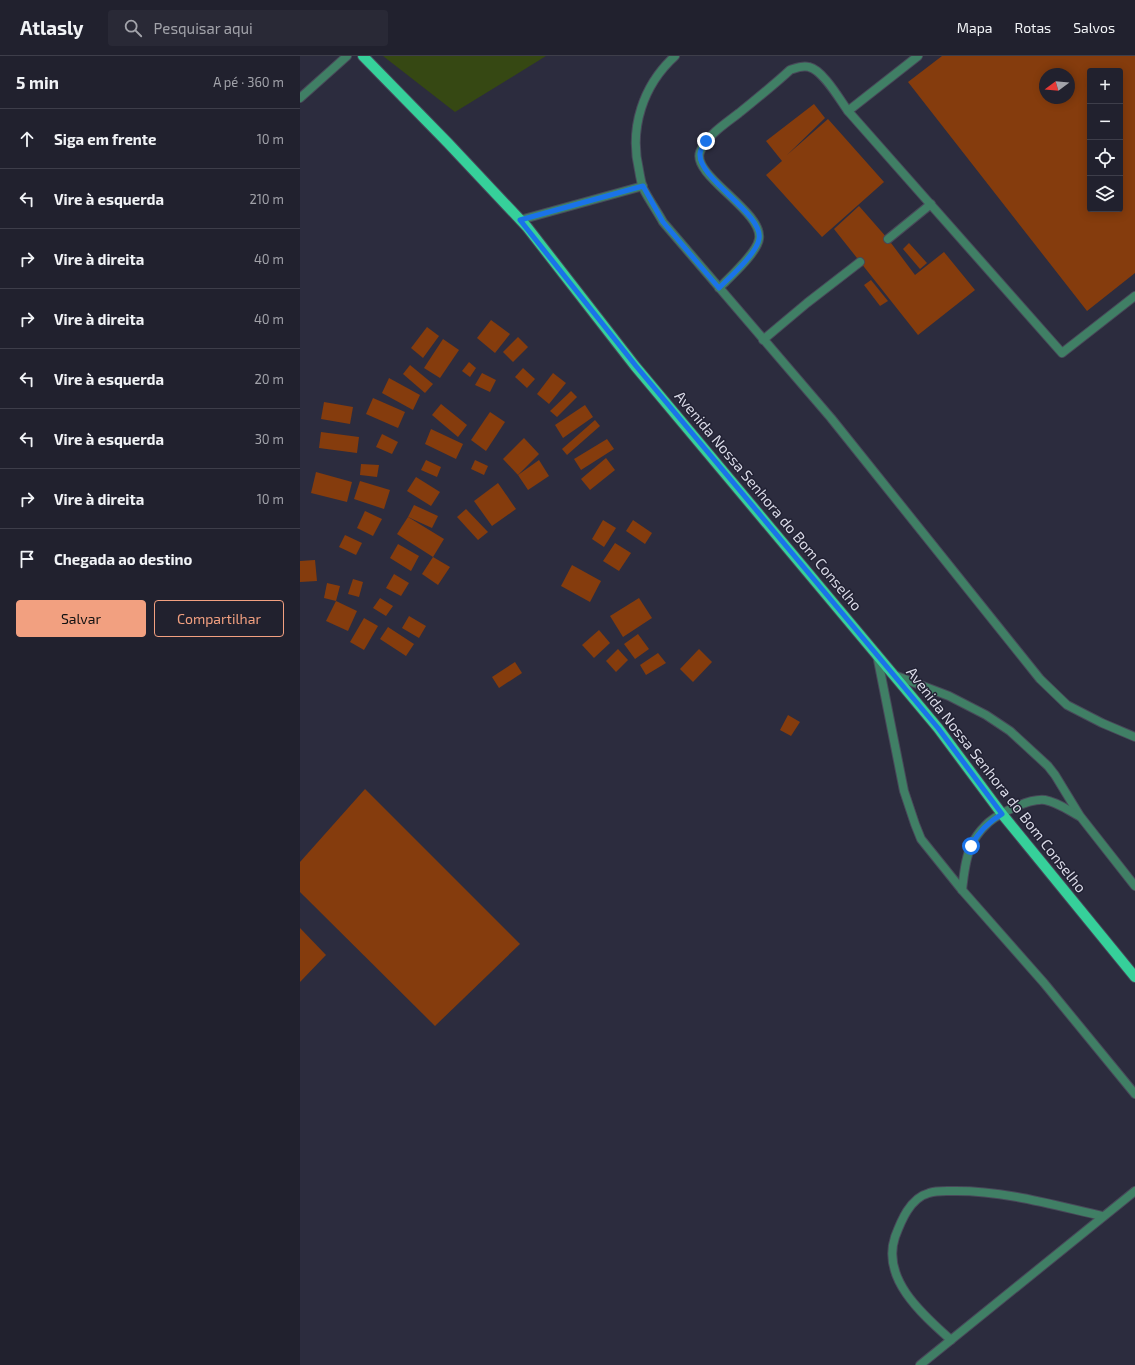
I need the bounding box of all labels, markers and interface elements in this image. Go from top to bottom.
search box [108,10,388,46]
text: Atlasly [20,16,84,39]
icon: search [122,17,144,39]
text: Pesquisar aqui [154,19,253,37]
text: Mapa [957,19,993,36]
text: Rotas [1015,19,1051,36]
text: Salvos [1073,19,1115,36]
north arrow [1039,68,1075,104]
map controls [1087,68,1123,212]
button: + [1087,68,1123,104]
text: 5 min [16,72,59,92]
text: A pé · 360 m [213,74,284,90]
button: − [1087,104,1123,140]
icon: ahead [16,128,38,150]
text: Siga em frente [54,130,156,148]
text: 10 m [257,131,284,147]
route end [697,132,715,150]
button: locate [1087,140,1123,176]
button: layers [1087,176,1123,212]
icon: left [16,188,38,210]
text: Vire à esquerda [54,190,164,208]
text: 210 m [249,191,284,207]
icon: right [16,248,38,270]
text: Vire à direita [54,250,144,268]
text: 40 m [254,251,284,267]
icon: right [16,308,38,330]
text: Vire à direita [54,310,144,328]
text: 40 m [254,311,284,327]
icon: left [16,368,38,390]
text: Vire à esquerda [54,370,164,388]
text: 20 m [255,371,284,387]
street label: Avenida Nossa Senhora do Bom Conselho [671,387,866,614]
icon: left [16,428,38,450]
text: Vire à esquerda [54,430,164,448]
text: 30 m [255,431,284,447]
icon: right [16,488,38,510]
text: Vire à direita [54,490,144,508]
text: 10 m [257,491,284,507]
icon: arrive [16,548,38,570]
text: Chegada ao destino [54,550,192,568]
button: Salvar [16,600,146,637]
button: Compartilhar [154,600,284,637]
street label: Avenida Nossa Senhora do Bom Conselho [903,663,1091,896]
route start [962,837,980,855]

